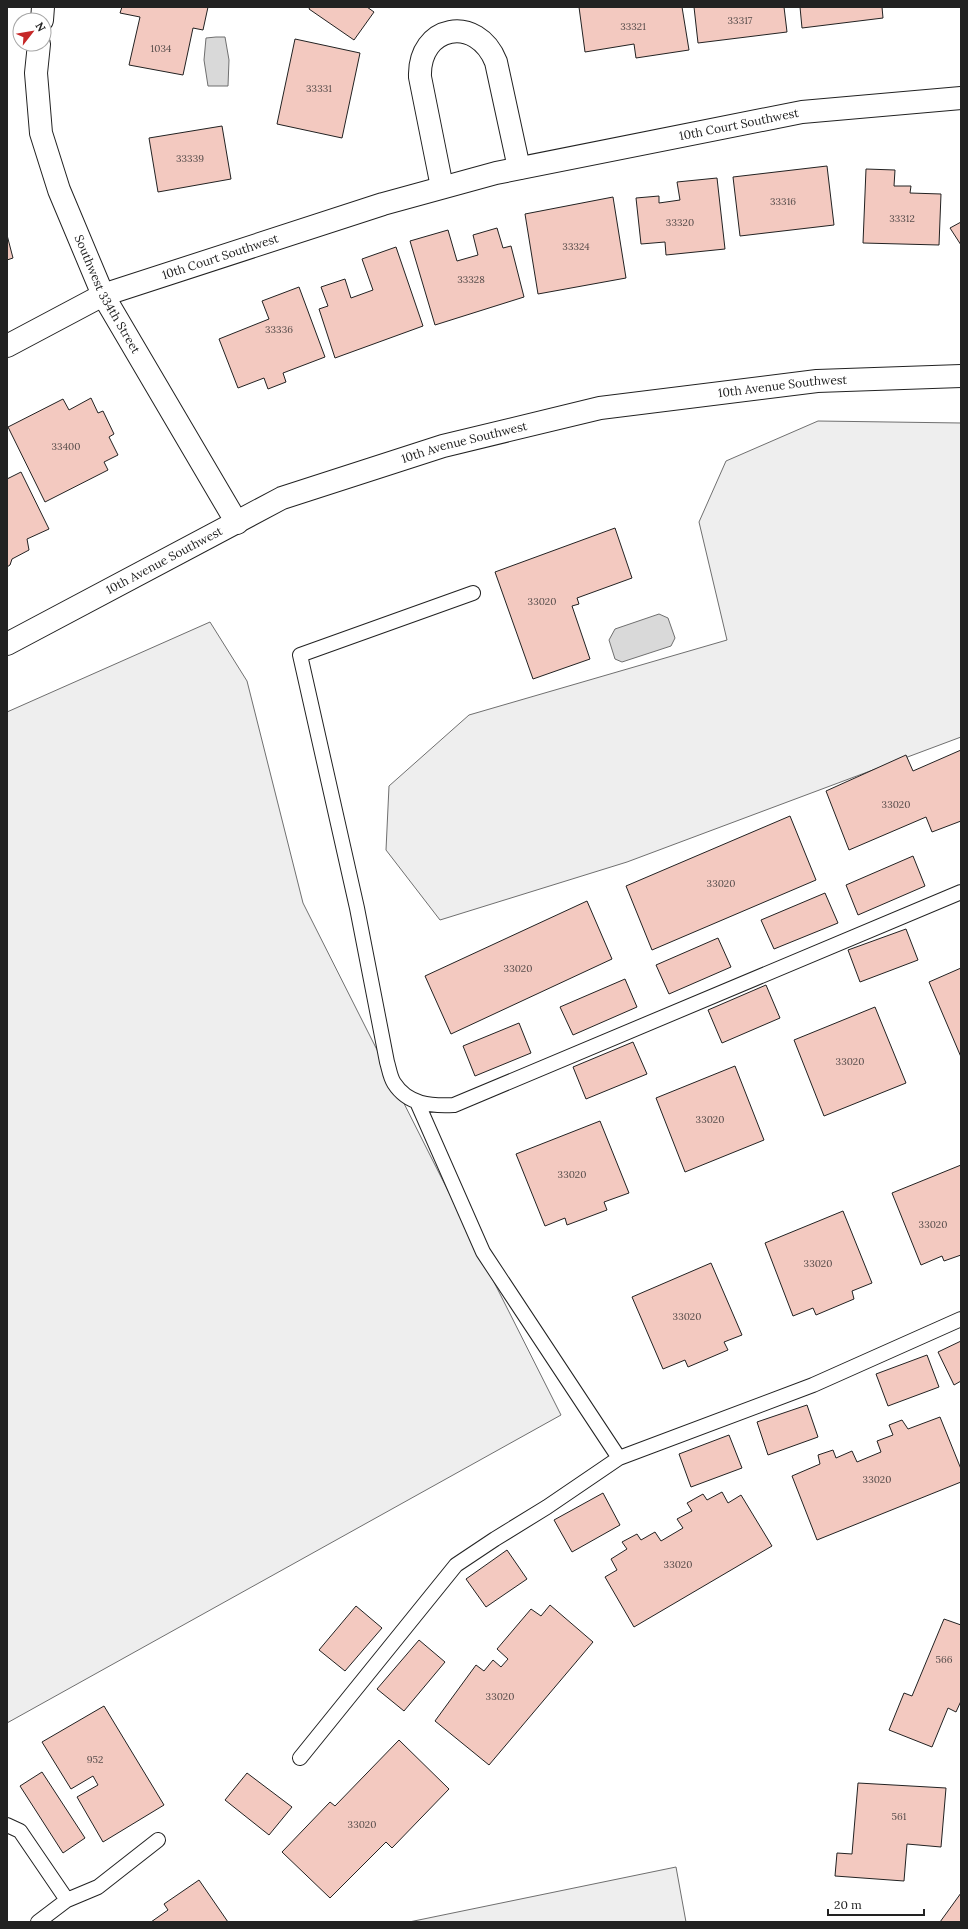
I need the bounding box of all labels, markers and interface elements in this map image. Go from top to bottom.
north arrow [12,12,52,52]
house number: 33317 [728,14,753,27]
text: N [32,20,49,35]
house number: 33321 [620,20,646,33]
house number: 1034 [151,42,172,55]
house number: 33331 [306,82,332,95]
street label: 10th Court Southwest [678,105,800,143]
house number: 33339 [176,152,204,165]
house number: 33316 [770,195,796,208]
house number: 33312 [889,212,915,225]
house number: 33320 [666,216,694,229]
street label: 10th Court Southwest [160,230,281,282]
street label: Southwest 334th Street [72,232,144,356]
house number: 33324 [562,240,590,253]
house number: 33328 [457,273,485,286]
house number: 33336 [265,323,293,336]
street label: 10th Avenue Southwest [717,372,848,400]
street label: 10th Avenue Southwest [399,418,529,466]
house number: 33400 [52,440,80,453]
street label: 10th Avenue Southwest [103,523,225,597]
house number: 33020 [528,595,556,608]
house number: 33020 [882,798,910,811]
house number: 33020 [707,877,735,890]
house number: 33020 [504,962,532,975]
house number: 33020 [836,1055,864,1068]
house number: 33020 [696,1113,724,1126]
house number: 33020 [558,1168,586,1181]
house number: 33020 [919,1218,947,1231]
house number: 33020 [804,1257,832,1270]
house number: 33020 [673,1310,701,1323]
house number: 33020 [863,1473,891,1486]
house number: 33020 [664,1558,692,1571]
house number: 566 [935,1653,953,1666]
house number: 33020 [486,1690,514,1703]
house number: 952 [87,1753,103,1766]
house number: 561 [892,1810,907,1823]
house number: 33020 [348,1818,376,1831]
scale bar [828,1891,924,1917]
text: 20 m [834,1897,862,1912]

